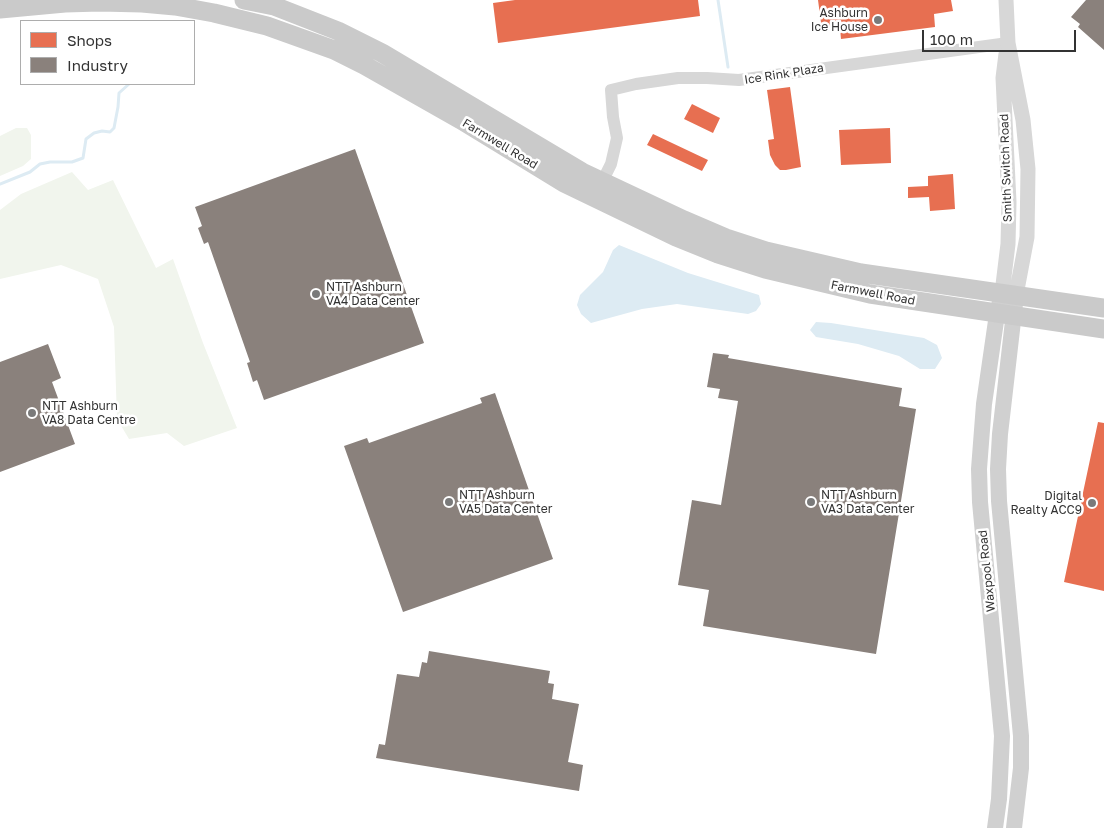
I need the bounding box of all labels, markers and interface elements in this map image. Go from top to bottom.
place label: Ashburn Ice House [811,6,868,34]
marker: Ashburn Ice House [872,14,884,26]
legend [20,20,195,85]
scale bar [924,20,1078,52]
text: 100 m [930,30,973,48]
text: Shops [67,31,112,49]
text: Industry [67,56,128,74]
street label: Ice Rink Plaza [743,61,825,87]
street label: Smith Switch Road [997,114,1015,222]
street label: Farmwell Road [460,116,540,172]
street label: Farmwell Road [830,278,916,308]
place label: NTT Ashburn VA4 Data Center [326,280,420,308]
marker: NTT Ashburn VA4 Data Center [310,288,322,300]
place label: NTT Ashburn VA8 Data Centre [42,399,136,427]
marker: NTT Ashburn VA8 Data Centre [26,407,38,419]
place label: NTT Ashburn VA5 Data Center [459,488,552,516]
place label: NTT Ashburn VA3 Data Center [821,488,914,516]
place label: Digital Realty ACC9 [1010,489,1082,517]
marker: NTT Ashburn VA5 Data Center [443,496,455,508]
marker: NTT Ashburn VA3 Data Center [805,496,817,508]
marker: Digital Realty ACC9 [1086,497,1098,509]
street label: Waxpool Road [976,529,998,613]

